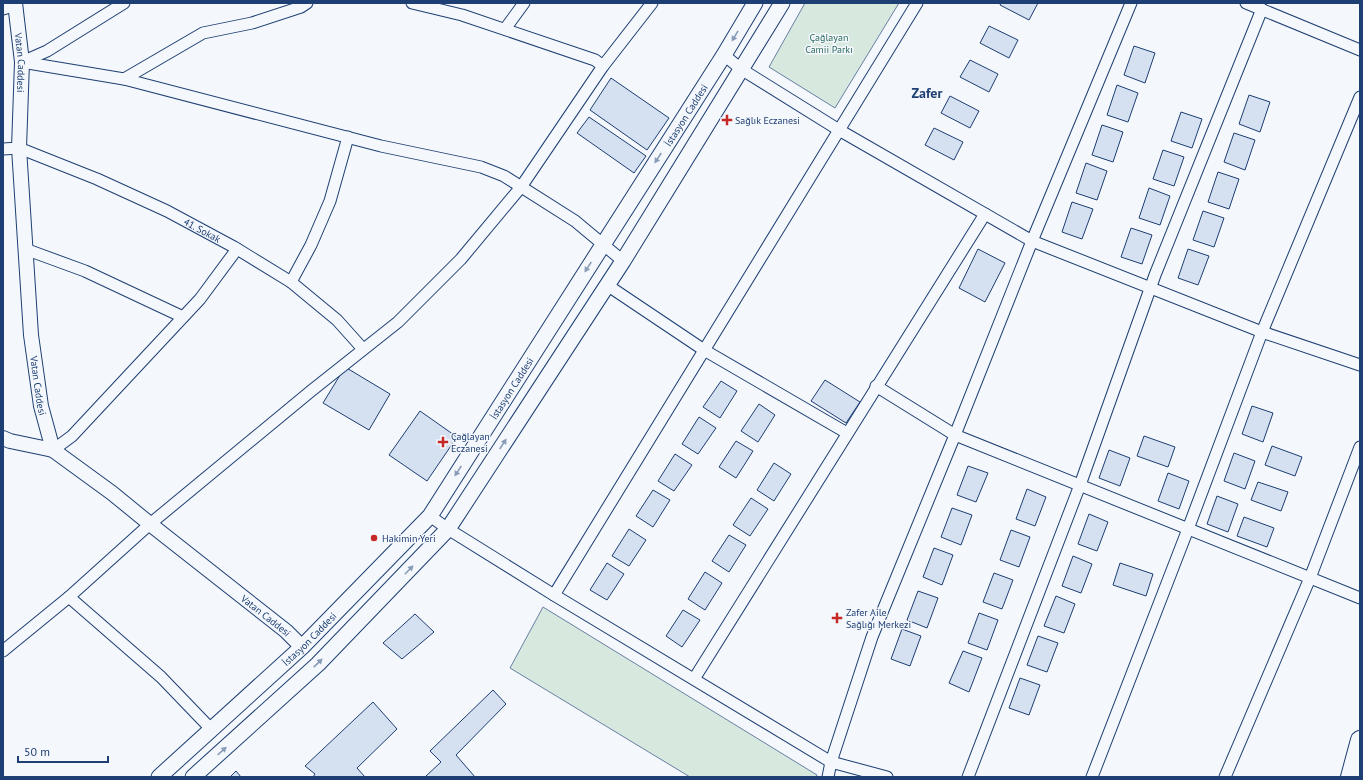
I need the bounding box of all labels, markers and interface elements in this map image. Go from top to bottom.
one-way arrow [732,30,739,42]
street label: Vatan Caddesi [11,31,28,93]
park label: Çağlayan Camii Parkı [805,31,853,56]
street label: İstasyon Caddesi [662,82,711,149]
district label: Zafer [912,84,942,102]
place label: Sağlık Eczanesi [735,114,800,127]
marker: Sağlık Eczanesi [722,115,732,125]
one-way arrow [654,153,662,163]
street label: 41. Sokak [181,215,223,246]
one-way arrow [584,262,592,273]
street label: Vatan Caddesi [27,354,49,417]
street label: İstasyon Caddesi [487,355,537,422]
place label: Çağlayan Eczanesi [451,430,490,455]
marker: Çağlayan Eczanesi [438,437,448,447]
one-way arrow [500,438,507,450]
one-way arrow [454,466,462,477]
place label: Hakimin Yeri [382,532,436,545]
marker: Hakimin Yeri [369,533,379,543]
one-way arrow [404,565,414,575]
street label: Vatan Caddesi [237,592,294,639]
place label: Zafer Aile Sağlığı Merkezi [846,606,911,631]
street label: İstasyon Caddesi [280,610,339,669]
marker: Zafer Aile Sağlığı Merkezi [831,612,843,624]
one-way arrow [313,659,323,668]
scale bar [18,738,108,764]
text: 50 m [24,744,50,759]
one-way arrow [217,746,227,756]

